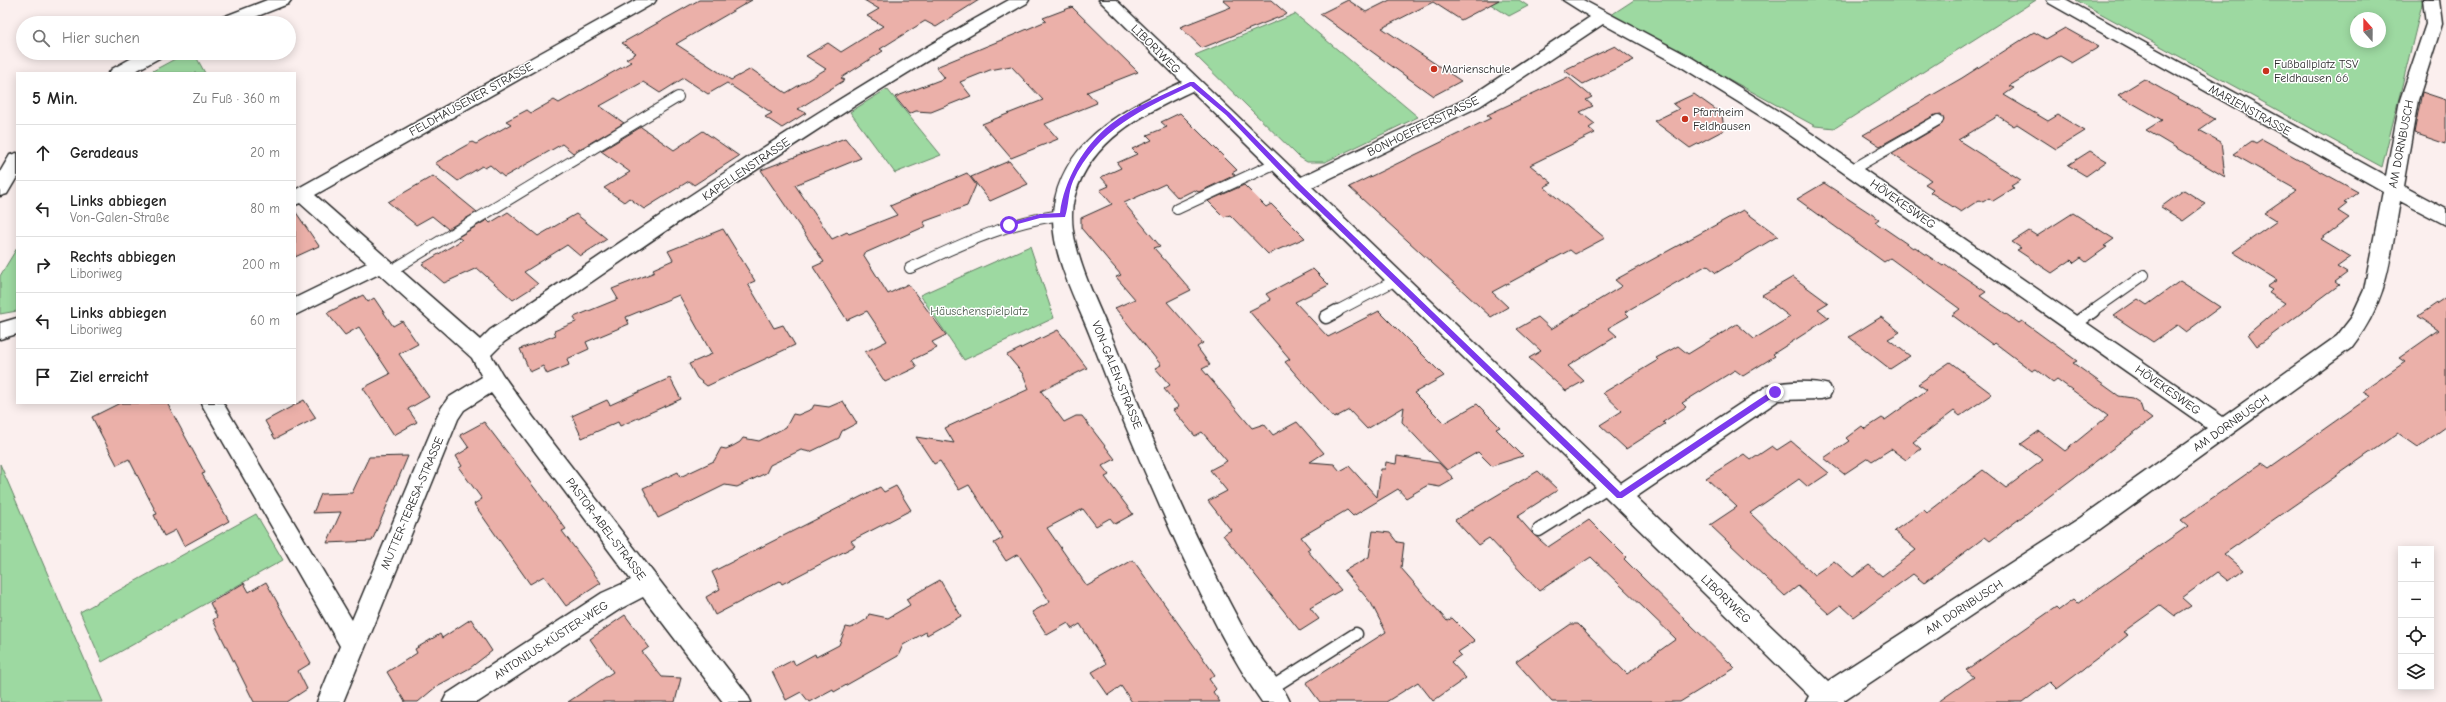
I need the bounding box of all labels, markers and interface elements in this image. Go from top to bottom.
north arrow [2350,12,2386,48]
search box [16,16,296,60]
street label: LIBORIWEG [1128,21,1184,77]
icon: search [30,27,52,49]
text: Hier suchen [62,29,140,47]
place label: Fußballplatz TSV Feldhausen 66 [2274,57,2359,85]
street label: FELDHAUSENER STRASSE [407,59,535,139]
place label: Marienschule [1442,62,1510,76]
marker: Marienschule [1429,64,1439,74]
marker: Fußballplatz TSV Feldhausen 66 [2261,66,2271,76]
street label: MARIENSTRASSE [2207,82,2293,138]
text: 5 Min. [32,89,77,108]
text: Zu Fuß · 360 m [193,91,280,106]
street label: BONHOEFFERSTRASSE [1365,93,1481,159]
street label: AM DORNBUSCH [2386,99,2416,189]
place label: Pfarrheim Feldhausen [1693,105,1751,133]
marker: Pfarrheim Feldhausen [1680,114,1690,124]
street label: KAPELLENSTRASSE [700,135,792,203]
icon: ahead [32,142,54,164]
text: Geradeaus [70,144,138,162]
text: 20 m [250,145,280,160]
street label: HÖVEKESWEG [1868,176,1939,232]
text: Links abbiegen [70,192,167,210]
icon: left [32,198,54,220]
text: 80 m [250,201,280,216]
text: Von-Galen-Straße [70,210,169,225]
route start [1000,216,1018,234]
text: Rechts abbiegen [70,248,176,266]
icon: right [32,254,54,276]
text: 200 m [242,257,280,272]
text: Liboriweg [70,266,122,281]
text: Links abbiegen [70,304,167,322]
park label: Häuschenspielplatz [930,304,1028,318]
icon: left [32,310,54,332]
text: 60 m [250,313,280,328]
street label: VON-GALEN-STRASSE [1089,319,1145,431]
text: Liboriweg [70,322,122,337]
street label: HÖVEKESWEG [2133,362,2204,418]
icon: arrive [32,366,54,388]
text: Ziel erreicht [70,368,148,386]
route end [1766,383,1784,401]
street label: AM DORNBUSCH [2190,392,2272,454]
street label: MUTTER-TERESA-STRASSE [378,434,446,572]
street label: PASTOR-ABEL-STRASSE [563,475,649,583]
map controls [2398,546,2434,690]
button: + [2398,546,2434,582]
street label: LIBORIWEG [1698,572,1754,626]
street label: AM DORNBUSCH [1923,577,2005,637]
button: − [2398,582,2434,618]
street label: ANTONIUS-KÜSTER-WEG [491,598,611,682]
button: locate [2398,618,2434,654]
button: layers [2398,654,2434,690]

